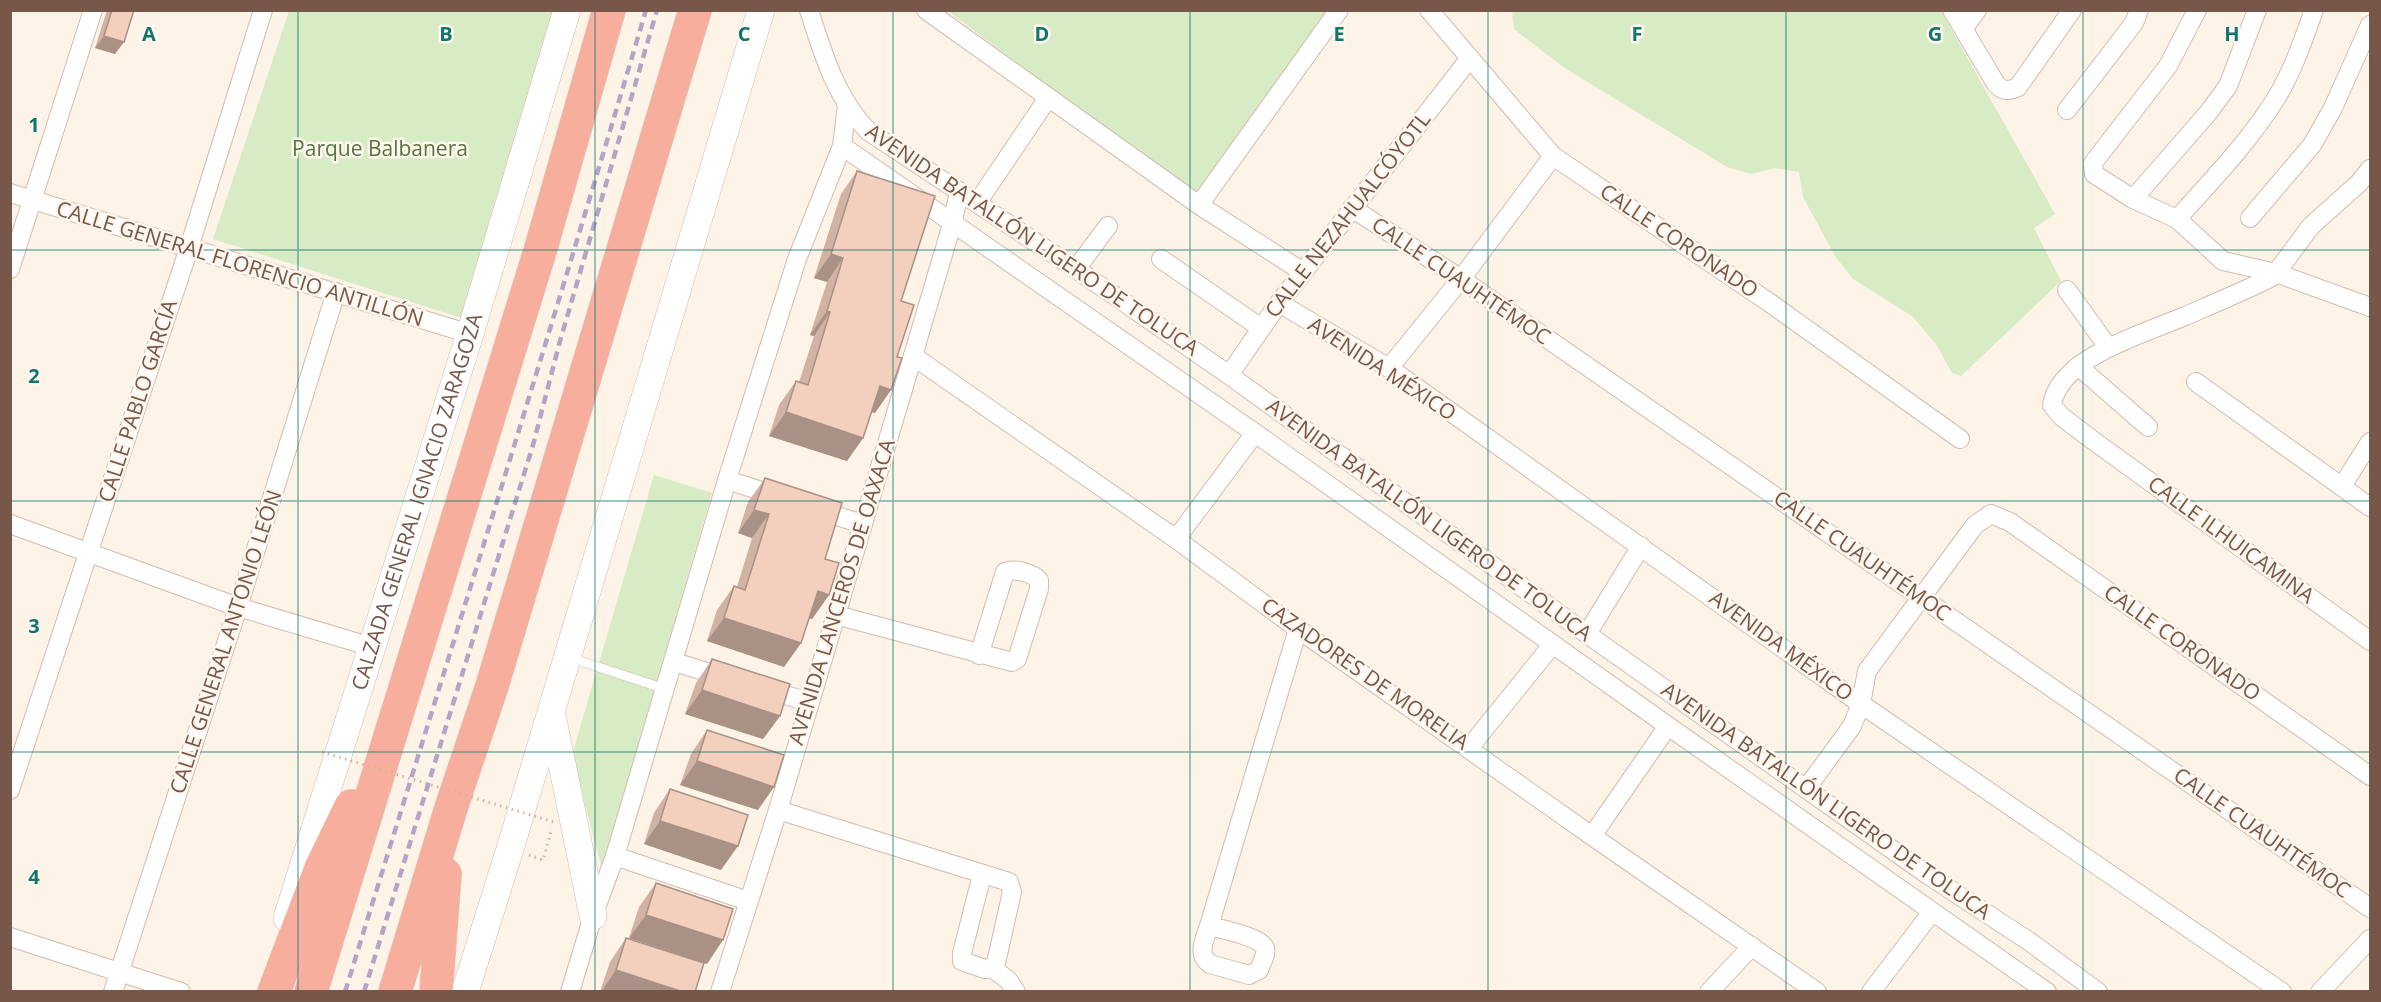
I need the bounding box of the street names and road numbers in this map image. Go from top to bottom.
street label: CALLE NEZAHUALCÓYOTL [1258,106,1436,323]
street label: AVENIDA BATALLÓN LIGERO DE TOLUCA [861,117,1205,362]
street label: CALLE CORONADO [1595,177,1764,304]
street label: CALLE GENERAL FLORENCIO ANTILLÓN [53,194,427,332]
street label: CALLE CUAUHTÉMOC [1367,210,1556,350]
street label: CALLE PABLO GARCÍA [91,295,183,506]
street label: CALZADA GENERAL IGNACIO ZARAGOZA [344,309,489,694]
street label: AVENIDA MÉXICO [1303,310,1462,427]
street label: AVENIDA BATALLÓN LIGERO DE TOLUCA [1261,392,1599,647]
street label: AVENIDA LANCEROS DE OAXACA [781,435,901,748]
street label: CALLE ILHUICAMINA [2143,469,2321,610]
street label: CALLE CUAUHTÉMOC [1769,484,1957,627]
street label: CALLE GENERAL ANTONIO LEÓN [163,486,287,797]
street label: CALLE CORONADO [2099,578,2266,707]
street label: AVENIDA MÉXICO [1704,584,1859,707]
street label: CAZADORES DE MORELIA [1256,591,1475,756]
street label: AVENIDA BATALLÓN LIGERO DE TOLUCA [1656,675,1997,926]
street label: CALLE CUAUHTÉMOC [2169,761,2357,904]

